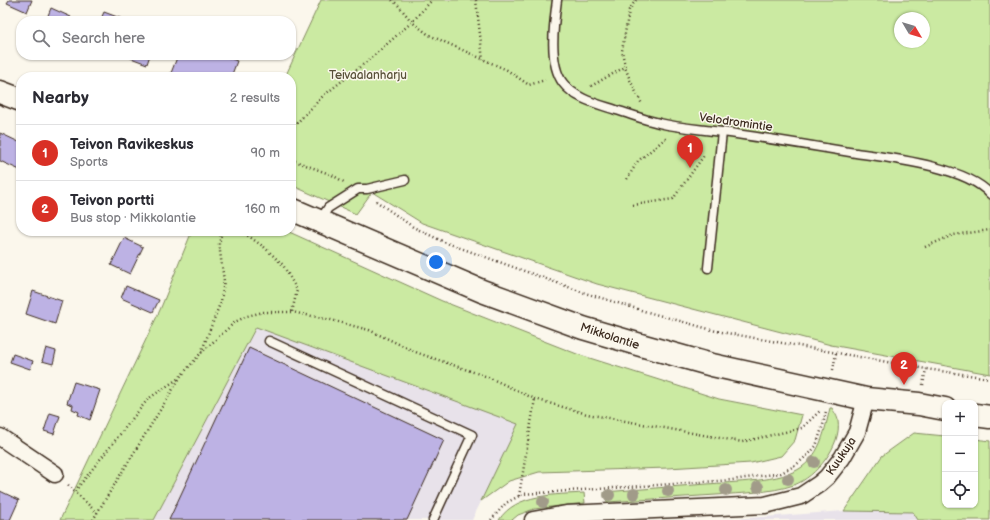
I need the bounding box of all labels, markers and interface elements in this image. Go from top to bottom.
north arrow [894,12,930,48]
search box [16,16,296,60]
icon: search [30,27,52,49]
text: Search here [62,29,145,48]
park label: Teivaalanharju [329,68,407,83]
text: Nearby [32,88,89,108]
text: 2 results [230,90,280,106]
street label: Velodromintie [698,110,774,135]
text: Teivon Ravikeskus [70,135,194,154]
pin: 1 [677,135,703,168]
text: 1 [42,145,48,161]
text: 90 m [251,145,280,161]
text: Sports [70,154,108,170]
text: Teivon portti [70,191,154,210]
text: 2 [41,201,49,217]
text: 160 m [245,201,280,217]
text: Bus stop · Mikkolantie [70,210,196,226]
your location [426,252,446,272]
street label: Mikkolantie [578,320,641,353]
pin: 2 [891,352,917,385]
map controls [942,400,978,508]
button: + [942,400,978,436]
street label: Kuukuja [823,434,860,478]
button: − [942,436,978,472]
button: locate [942,472,978,508]

